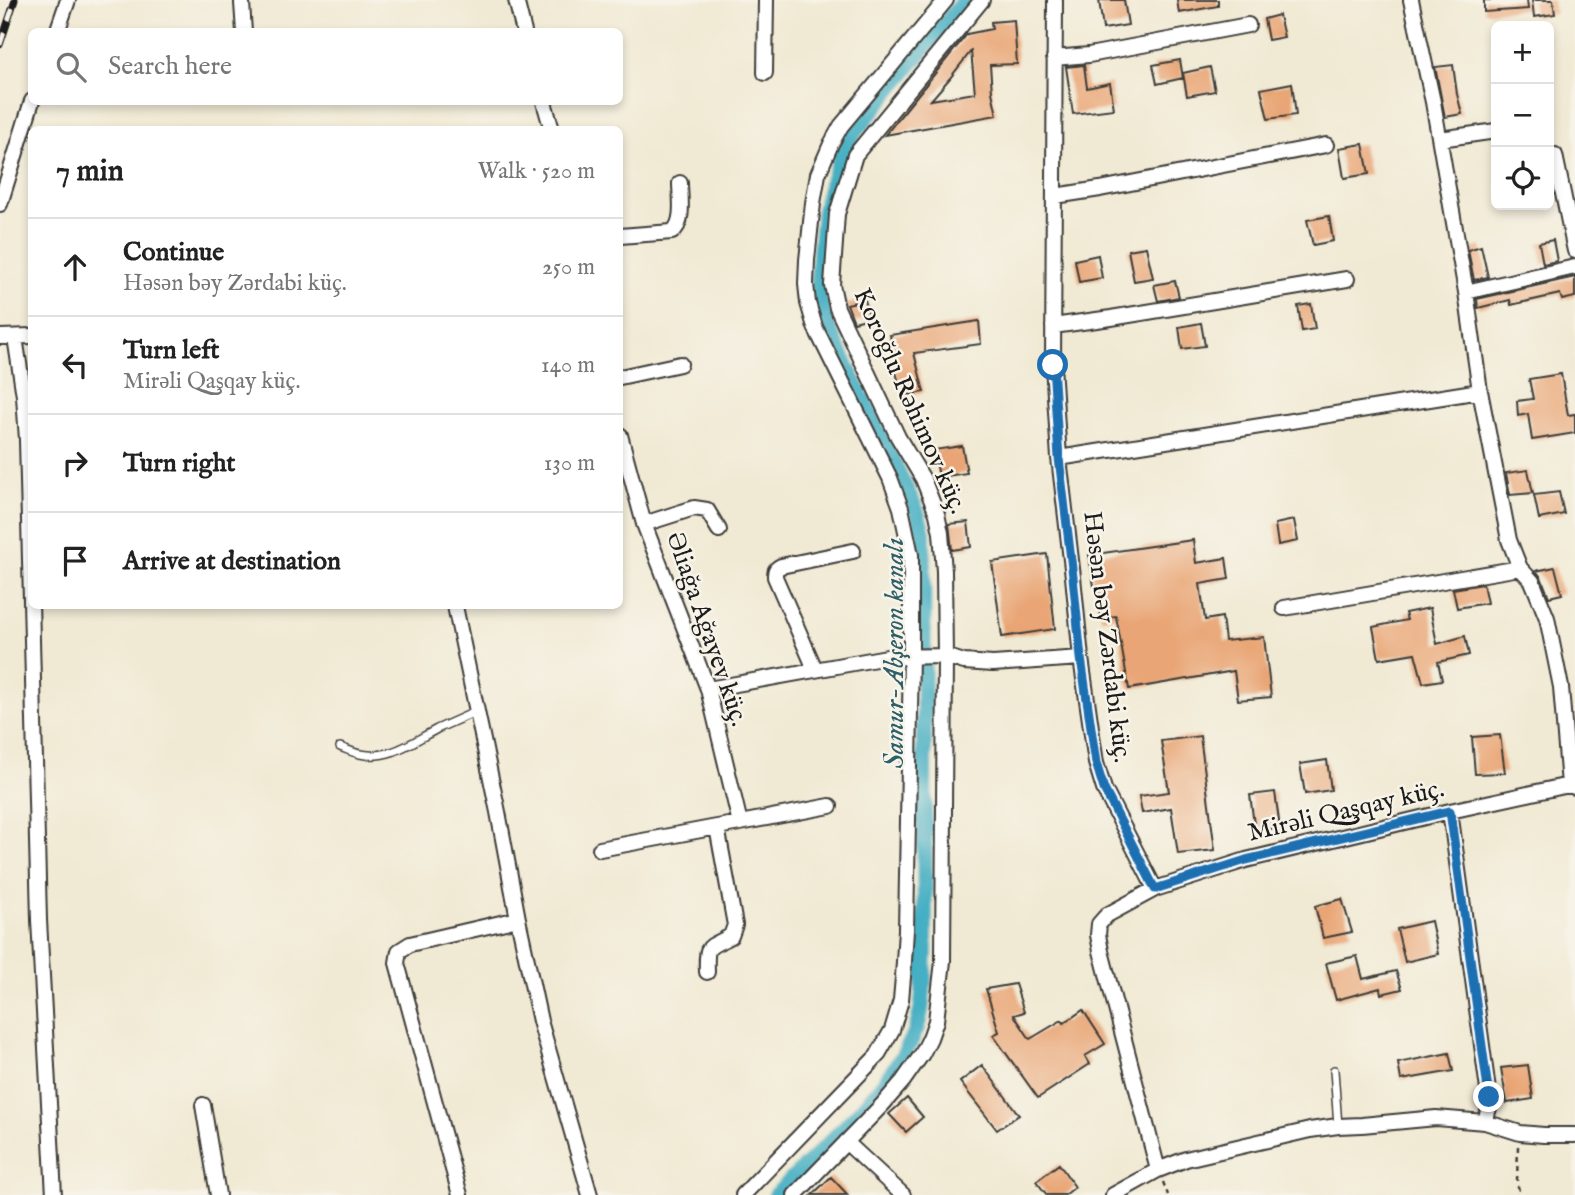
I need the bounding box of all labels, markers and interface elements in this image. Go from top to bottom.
map controls [1491,21,1554,210]
button: + [1491,21,1554,84]
search box [28,28,623,105]
icon: search [52,48,90,86]
text: Search here [108,50,232,83]
button: − [1491,84,1554,147]
button: locate [1491,147,1554,210]
text: 7 min [56,153,124,191]
text: Walk · 520 m [478,157,595,186]
text: Continue [123,236,224,269]
icon: ahead [56,248,94,286]
text: 250 m [542,253,595,282]
text: Həsən bəy Zərdabi küç. [123,269,347,298]
street label: Koroğlu Rəhimov küç. [845,283,975,519]
text: Turn left [123,334,220,367]
icon: left [56,346,94,384]
route start [1037,349,1068,380]
text: 140 m [541,351,595,380]
text: Mirəli Qaşqay küç. [123,367,300,396]
icon: right [56,444,94,482]
text: Turn right [123,447,236,480]
text: 130 m [544,449,595,478]
street label: Həsən bəy Zərdabi küç. [1075,509,1139,765]
street label: Əliağa Ağayev küç. [658,527,756,731]
water label: Samur-Abşeron kanalı [878,537,913,769]
icon: arrive [56,542,94,580]
text: Arrive at destination [123,545,341,578]
street label: Mirəli Qaşqay küç. [1245,772,1447,850]
route end [1473,1081,1504,1112]

